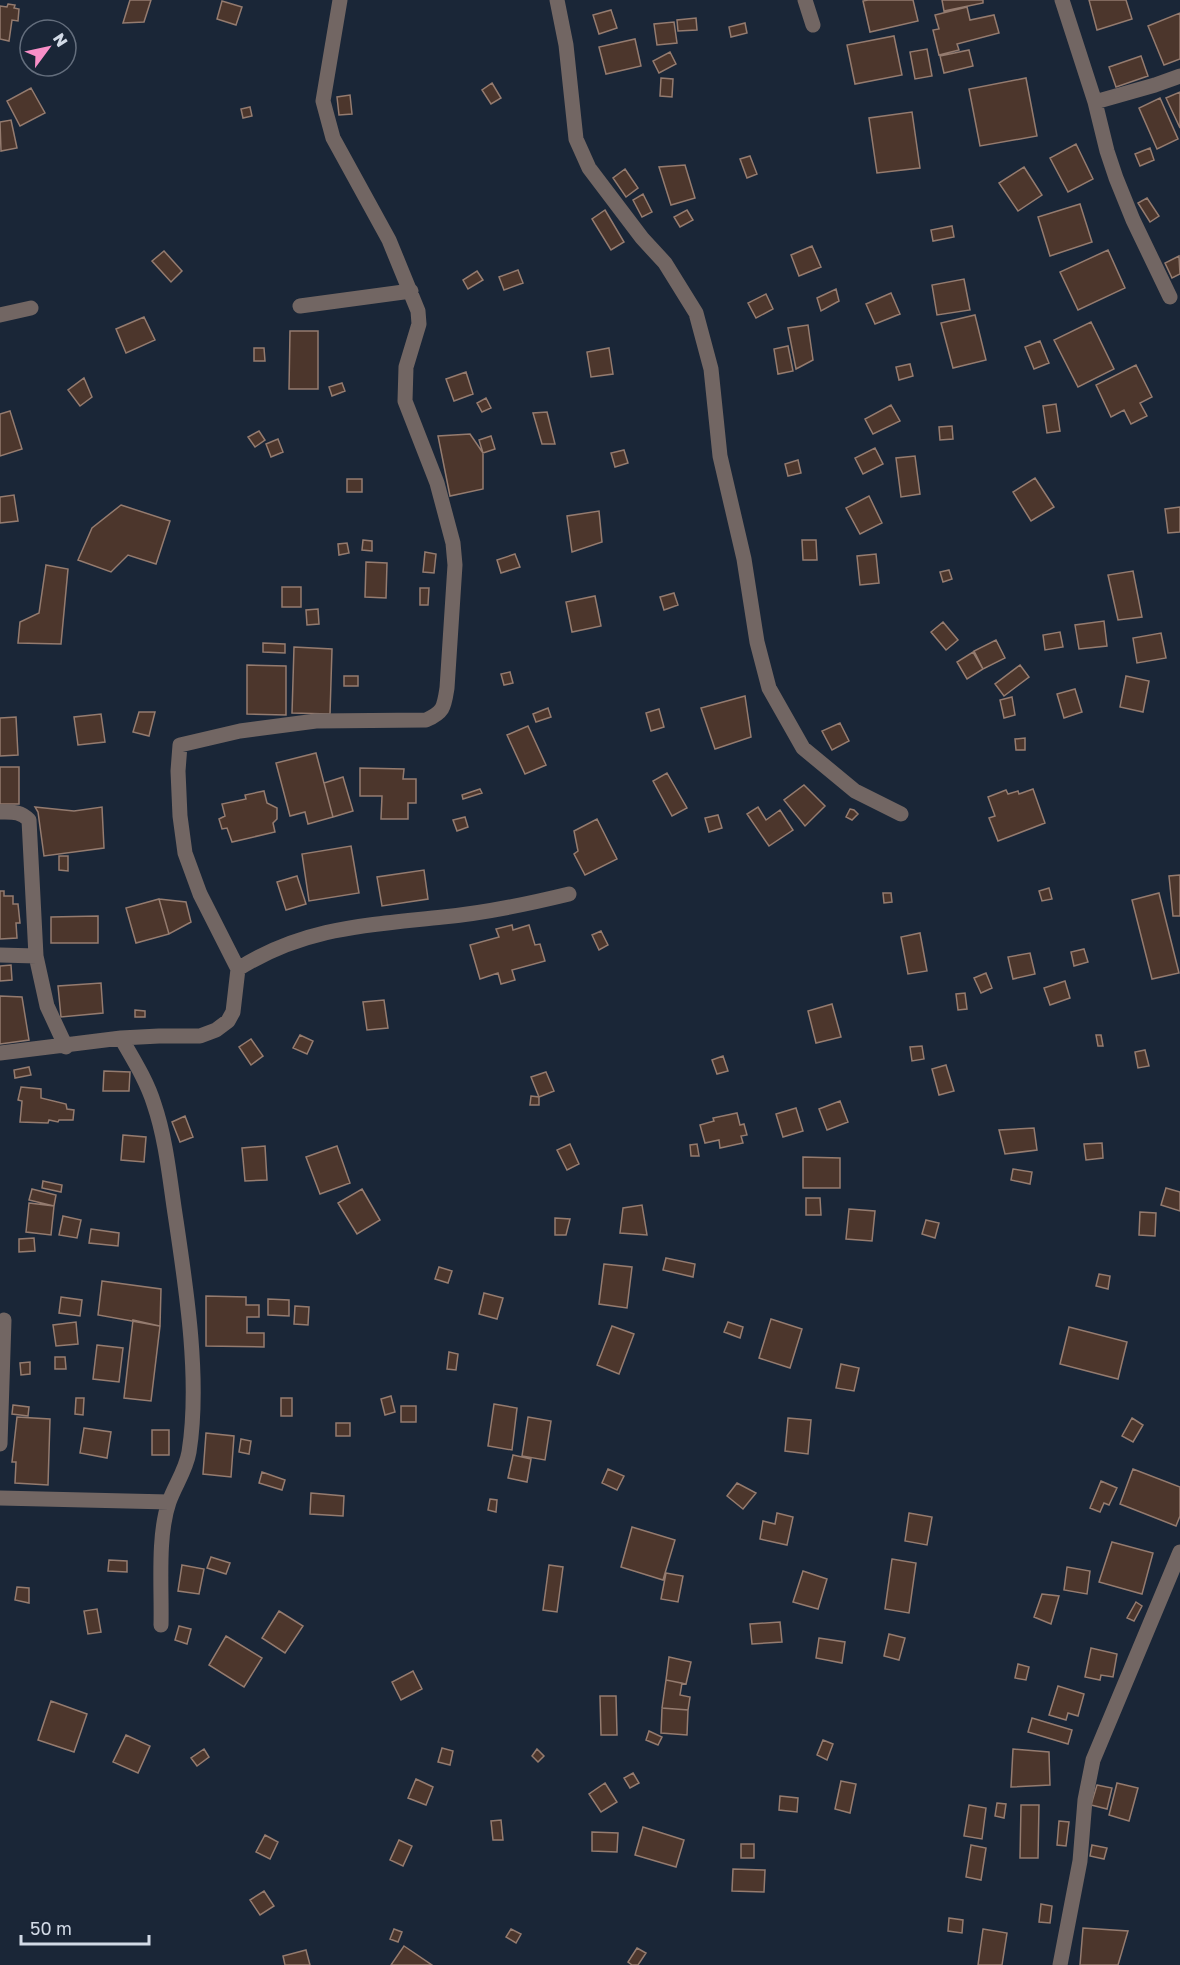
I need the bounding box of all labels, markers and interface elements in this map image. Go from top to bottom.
north arrow [18,18,78,78]
text: N [49,29,72,50]
scale bar [21,1908,148,1946]
text: 50 m [30,1917,72,1939]

